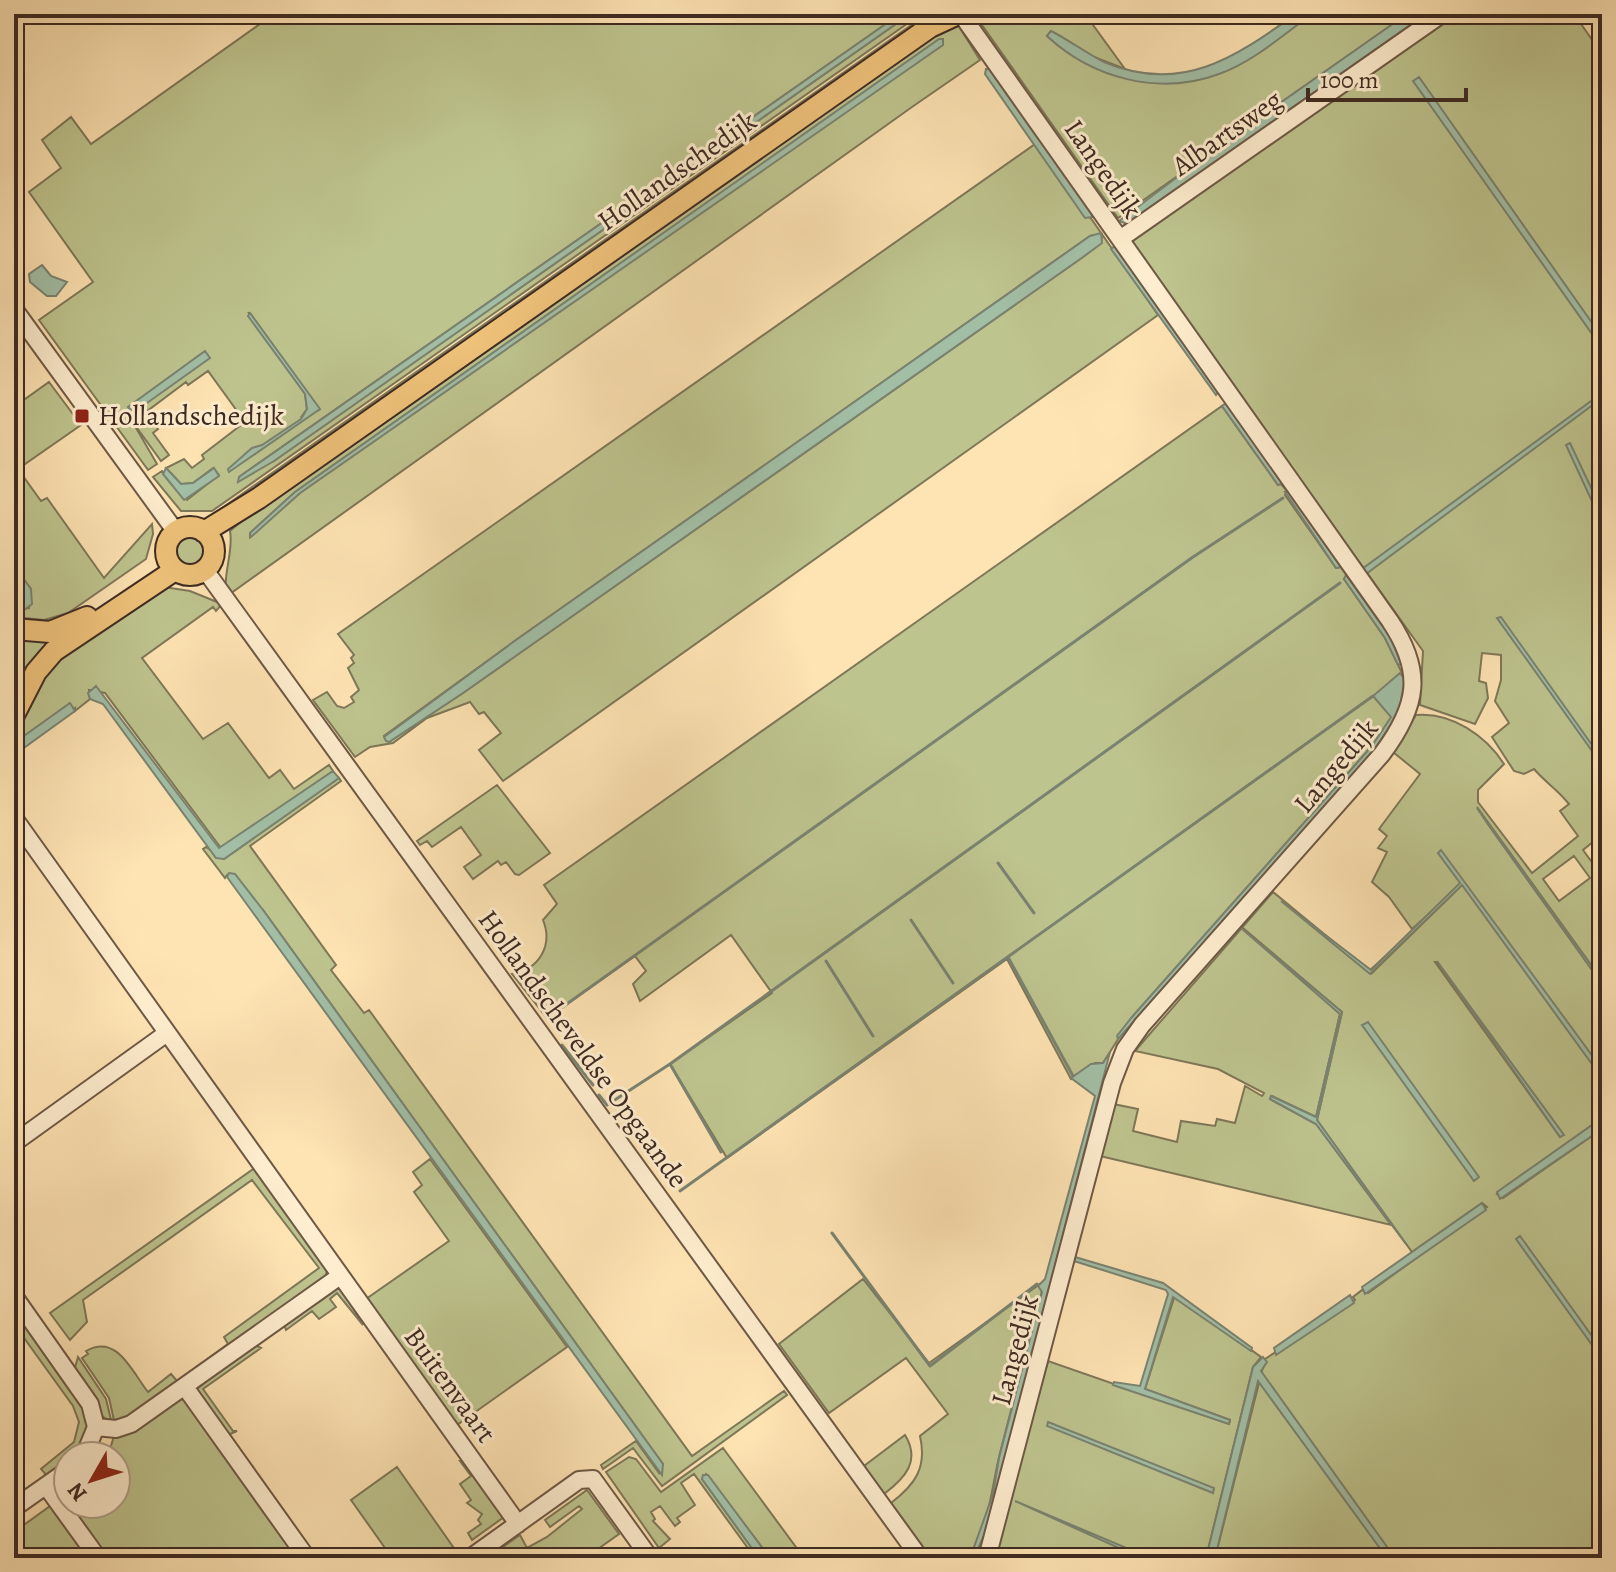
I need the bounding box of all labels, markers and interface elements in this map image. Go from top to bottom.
scale bar [1308,52,1466,102]
text: 100 m [1320,64,1379,96]
street label: Albartsweg [1163,81,1290,185]
street label: Hollandschedijk [590,102,764,240]
street label: Langedijk [1055,112,1151,226]
place label: Hollandschedijk [98,397,284,435]
marker: Hollandschedijk [73,407,91,425]
street label: Langedijk [1285,710,1387,822]
street label: Hollandscheveldse Opgaande [469,902,697,1196]
street label: Langedijk [982,1290,1048,1409]
street label: Buitenvaart [395,1319,505,1451]
north arrow [52,1440,132,1520]
text: N [61,1476,94,1508]

